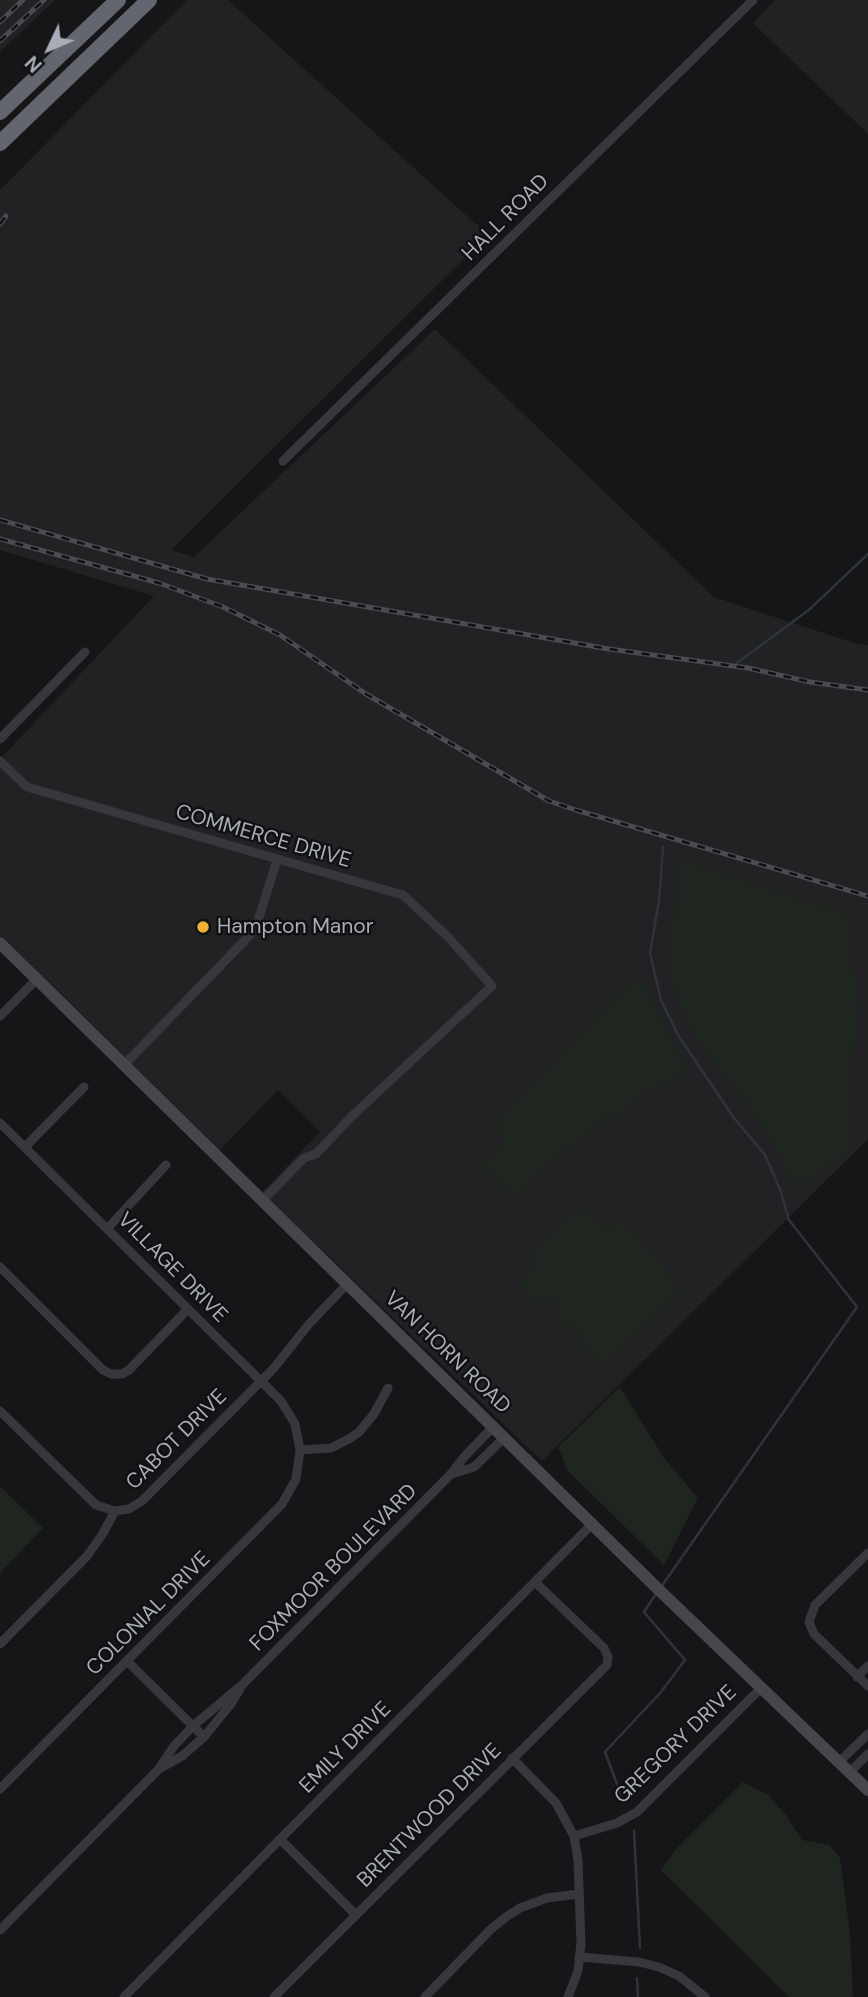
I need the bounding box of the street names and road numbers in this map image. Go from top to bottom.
street label: HALL ROAD [457,169,555,267]
street label: COMMERCE DRIVE [172,800,354,874]
street label: VILLAGE DRIVE [112,1208,232,1328]
street label: VAN HORN ROAD [379,1287,515,1419]
street label: CABOT DRIVE [121,1384,233,1496]
street label: FOXMOOR BOULEVARD [245,1479,423,1657]
street label: COLONIAL DRIVE [82,1547,216,1681]
street label: GREGORY DRIVE [610,1680,742,1810]
street label: EMILY DRIVE [295,1697,397,1799]
street label: BRENTWOOD DRIVE [353,1739,507,1893]

